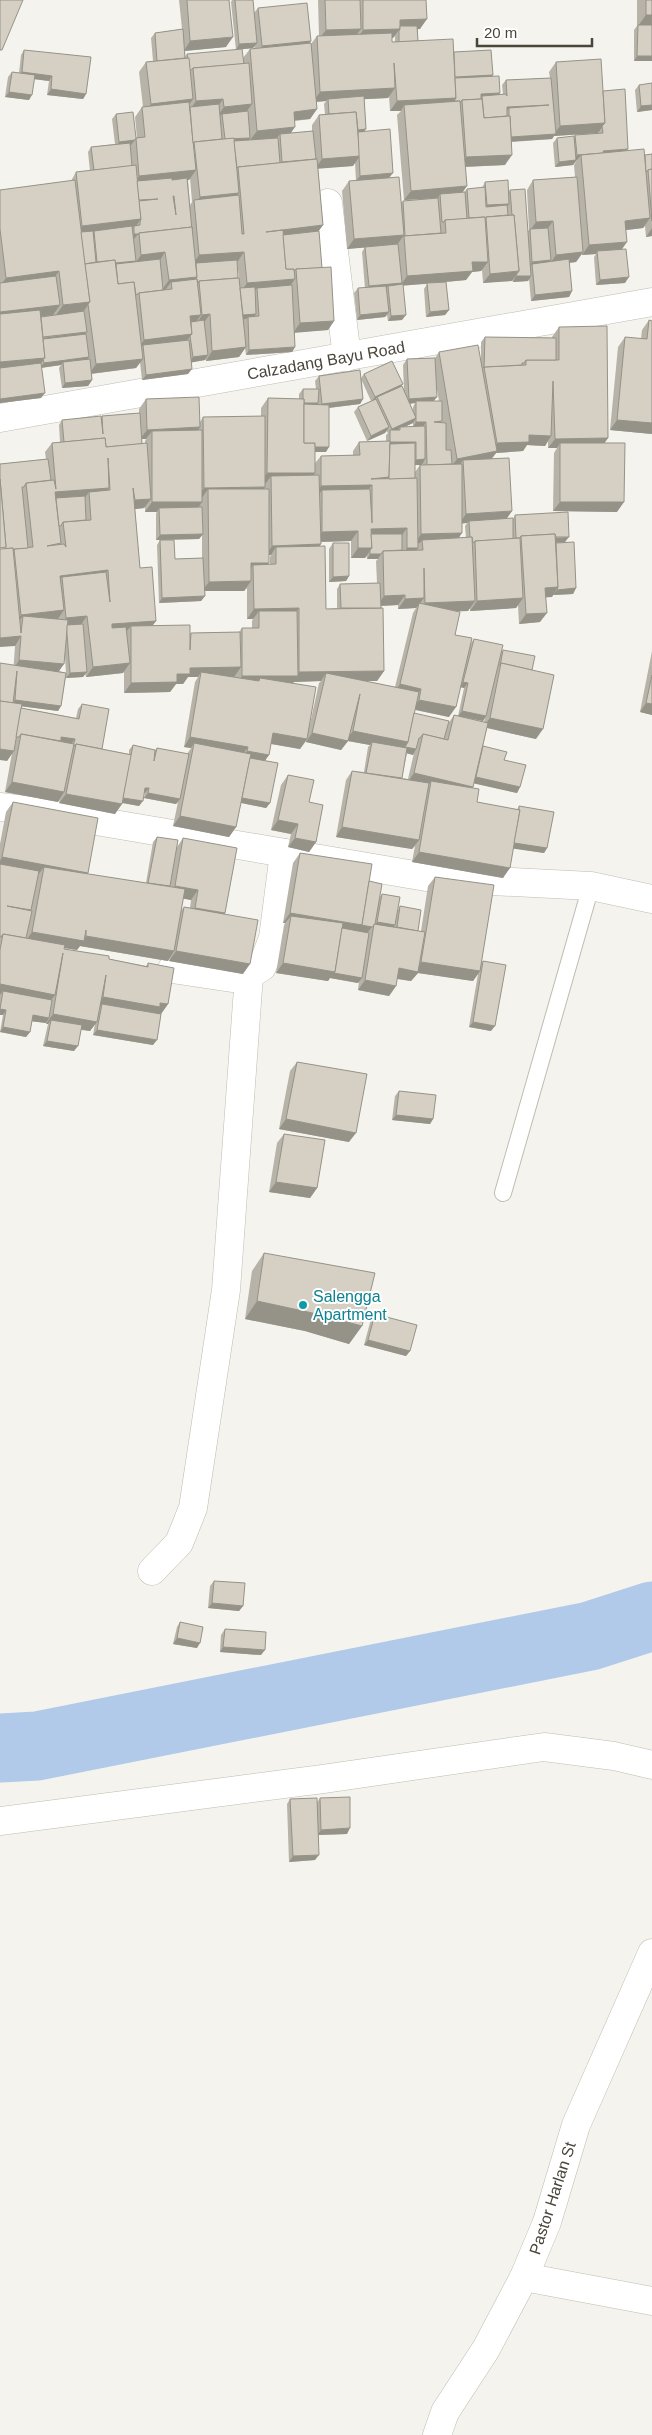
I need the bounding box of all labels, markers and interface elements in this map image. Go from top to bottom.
scale bar [477,15,592,47]
text: 20 m [484,24,517,41]
street label: Calzadang Bayu Road [246,338,406,383]
place label: Salengga Apartment [313,1288,387,1323]
marker: Salengga Apartment [297,1299,309,1311]
street label: Pastor Harlan St [526,2139,579,2257]

